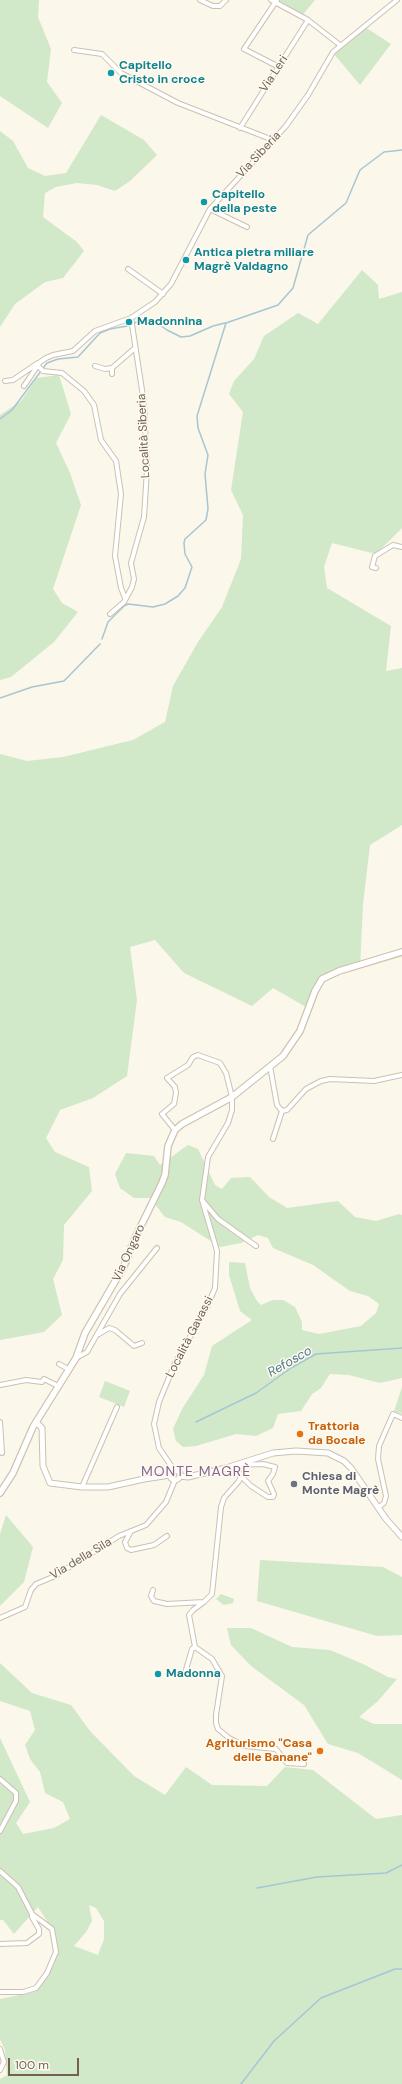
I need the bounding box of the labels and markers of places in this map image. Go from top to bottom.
place label: Capitello Cristo in croce [119,59,205,87]
marker: Capitello Cristo in croce [106,68,116,78]
place label: Capitello della peste [212,188,277,216]
marker: Capitello della peste [199,197,209,207]
place label: Antica pietra miliare Magrè Valdagno [194,246,314,274]
marker: Antica pietra miliare Magrè Valdagno [181,255,191,265]
place label: Madonnina [137,315,202,329]
marker: Madonnina [124,317,134,327]
place label: Trattoria da Bocale [308,1420,365,1448]
marker: Trattoria da Bocale [295,1429,305,1439]
place label: Chiesa di Monte Magrè [302,1470,379,1498]
marker: Chiesa di Monte Magrè [289,1479,299,1489]
place label: Madonna [166,1667,221,1681]
marker: Madonna [153,1669,163,1679]
place label: Agriturismo "Casa delle Banane" [206,1737,312,1765]
marker: Agriturismo "Casa delle Banane" [315,1746,325,1756]

